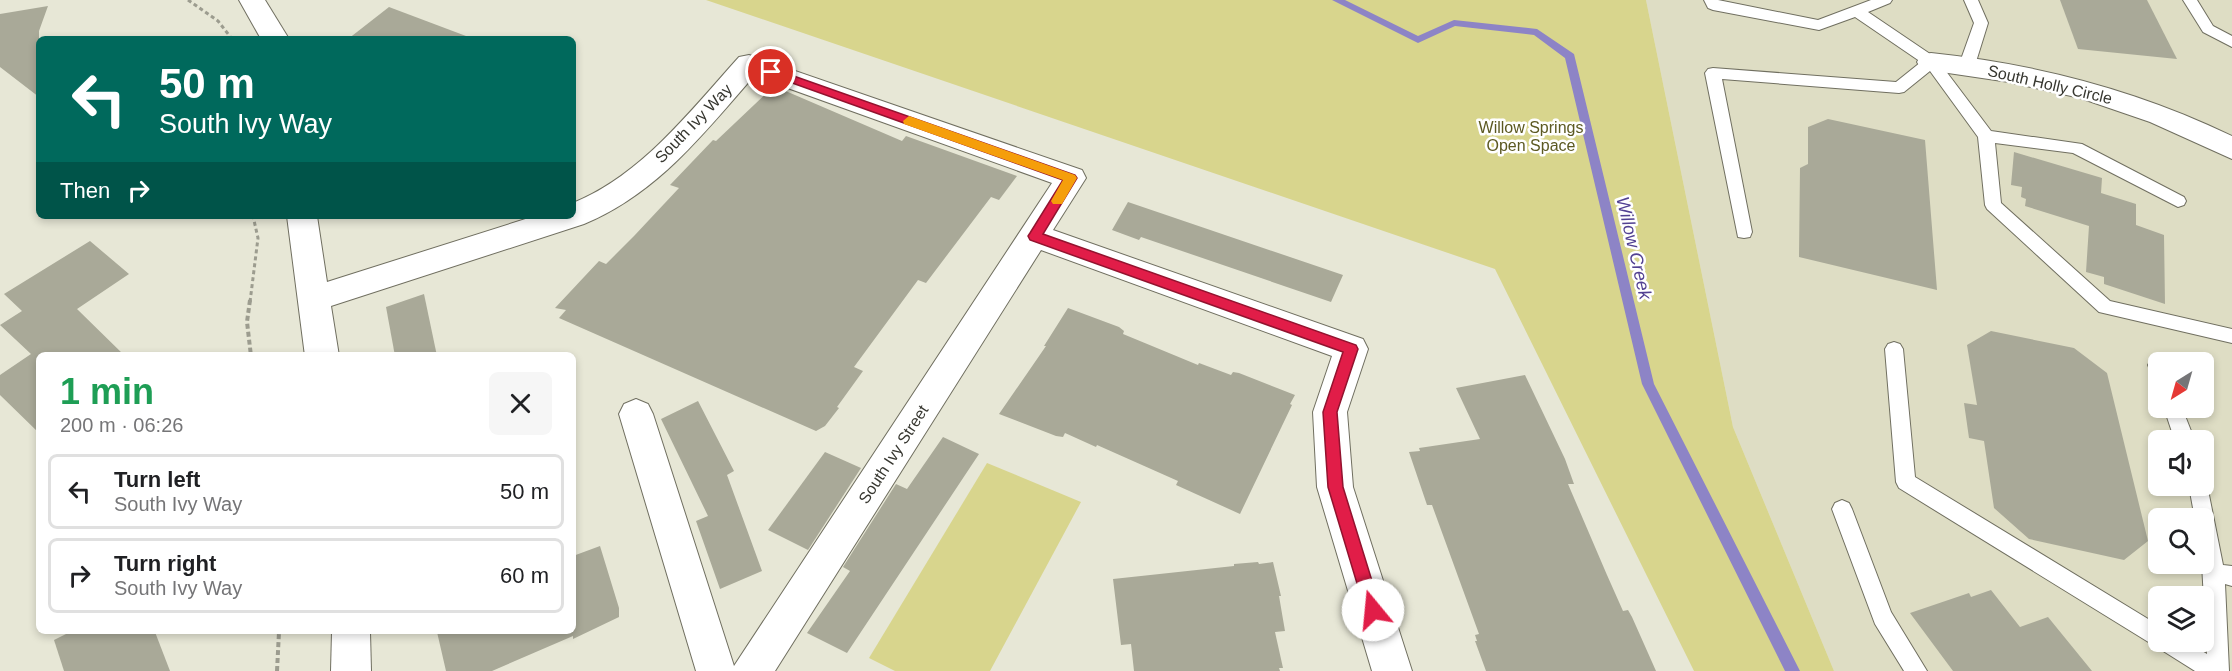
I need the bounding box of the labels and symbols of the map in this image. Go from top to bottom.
pin [745,46,796,97]
street label: South Holly Circle [1986,62,2114,107]
street label: South Ivy Way [652,81,735,166]
park label: Willow Springs Open Space [1479,119,1583,154]
water label: Willow Creek [1612,195,1656,302]
north arrow [2148,352,2214,418]
street label: South Ivy Street [855,401,932,507]
position arrow [1341,578,1405,642]

